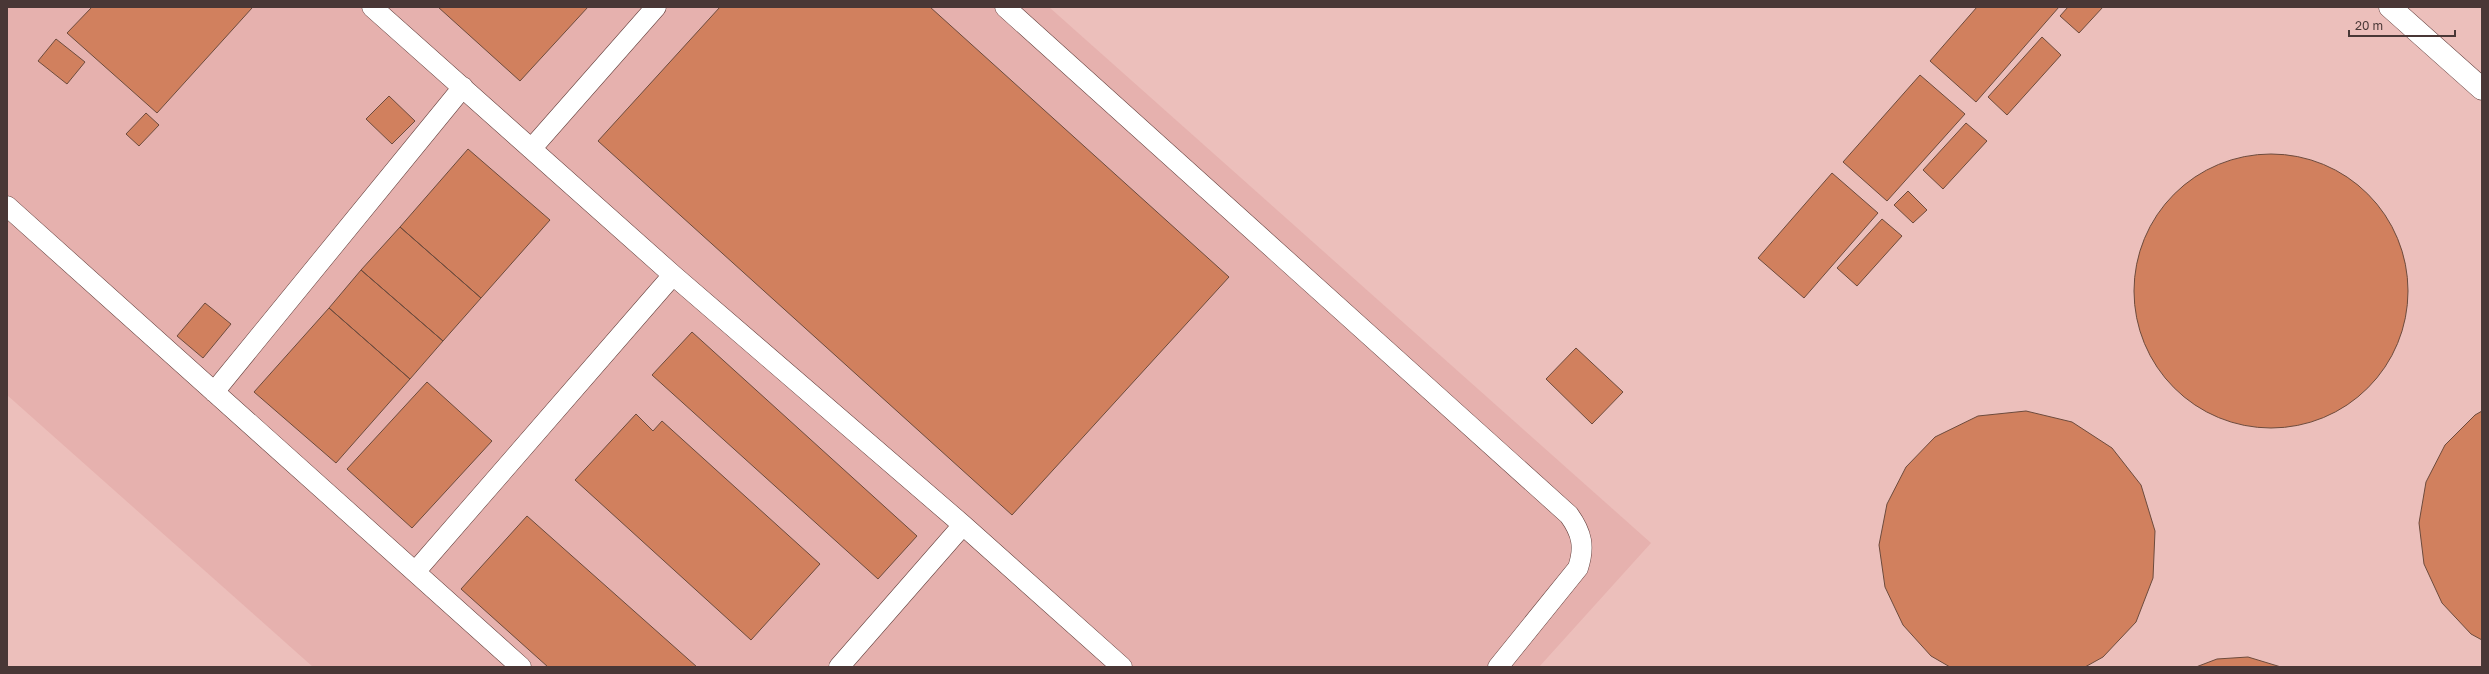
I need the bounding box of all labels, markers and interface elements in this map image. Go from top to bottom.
scale bar [2349,12,2455,38]
text: 20 m [2355,18,2383,33]

